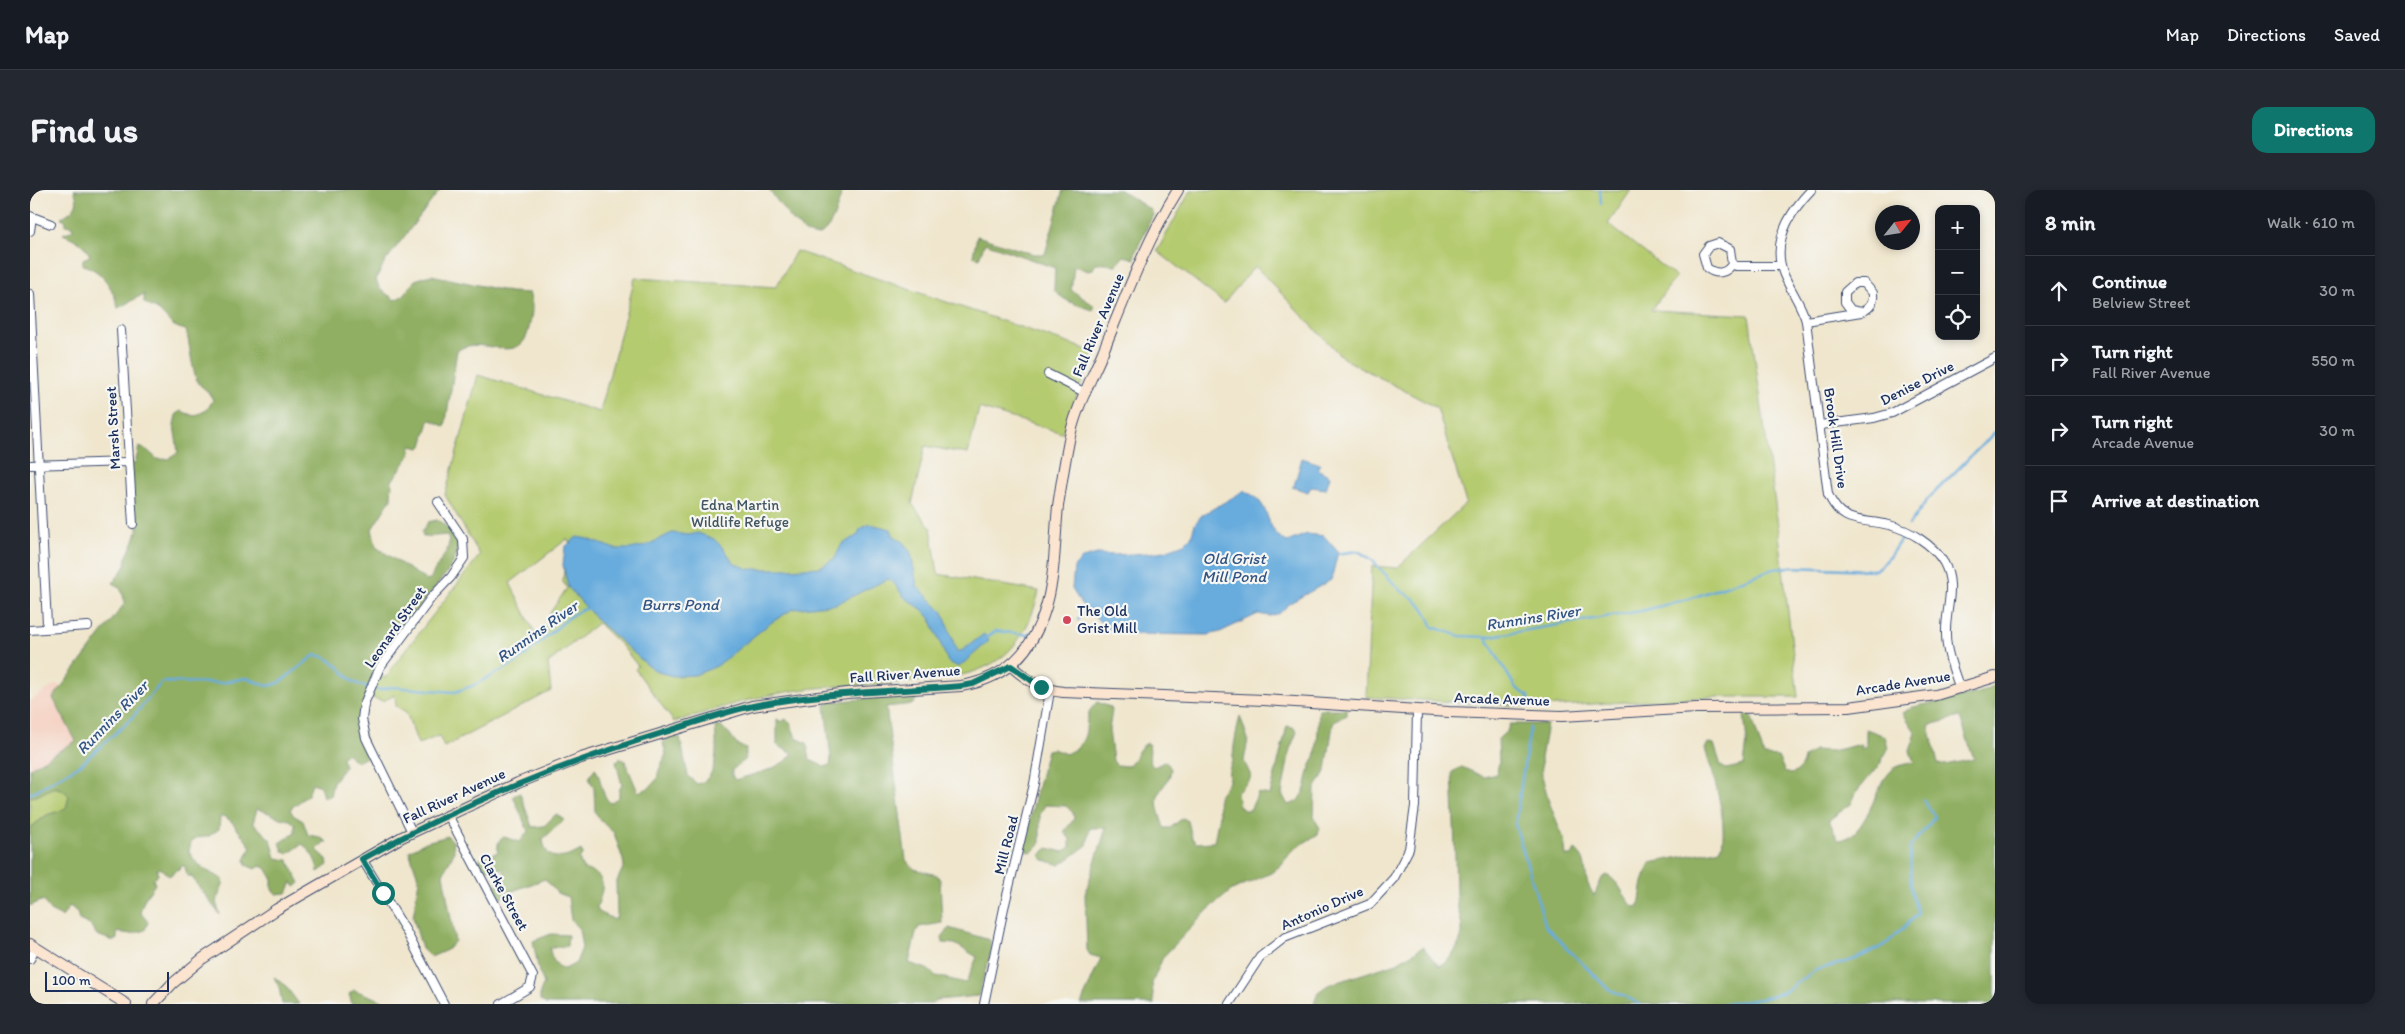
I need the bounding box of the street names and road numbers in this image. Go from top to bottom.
street label: Fall River Avenue [1068,270,1128,380]
street label: Denise Drive [1877,357,1957,409]
street label: Marsh Street [102,386,124,470]
street label: Brook Hill Drive [1820,386,1852,490]
street label: Leonard Street [360,582,430,671]
street label: Fall River Avenue [849,661,961,687]
street label: Arcade Avenue [1854,667,1952,699]
street label: Arcade Avenue [1454,688,1550,710]
street label: Fall River Avenue [400,764,508,828]
street label: Mill Road [990,814,1022,876]
street label: Clarke Street [475,850,533,934]
street label: Antonio Drive [1278,882,1366,934]

